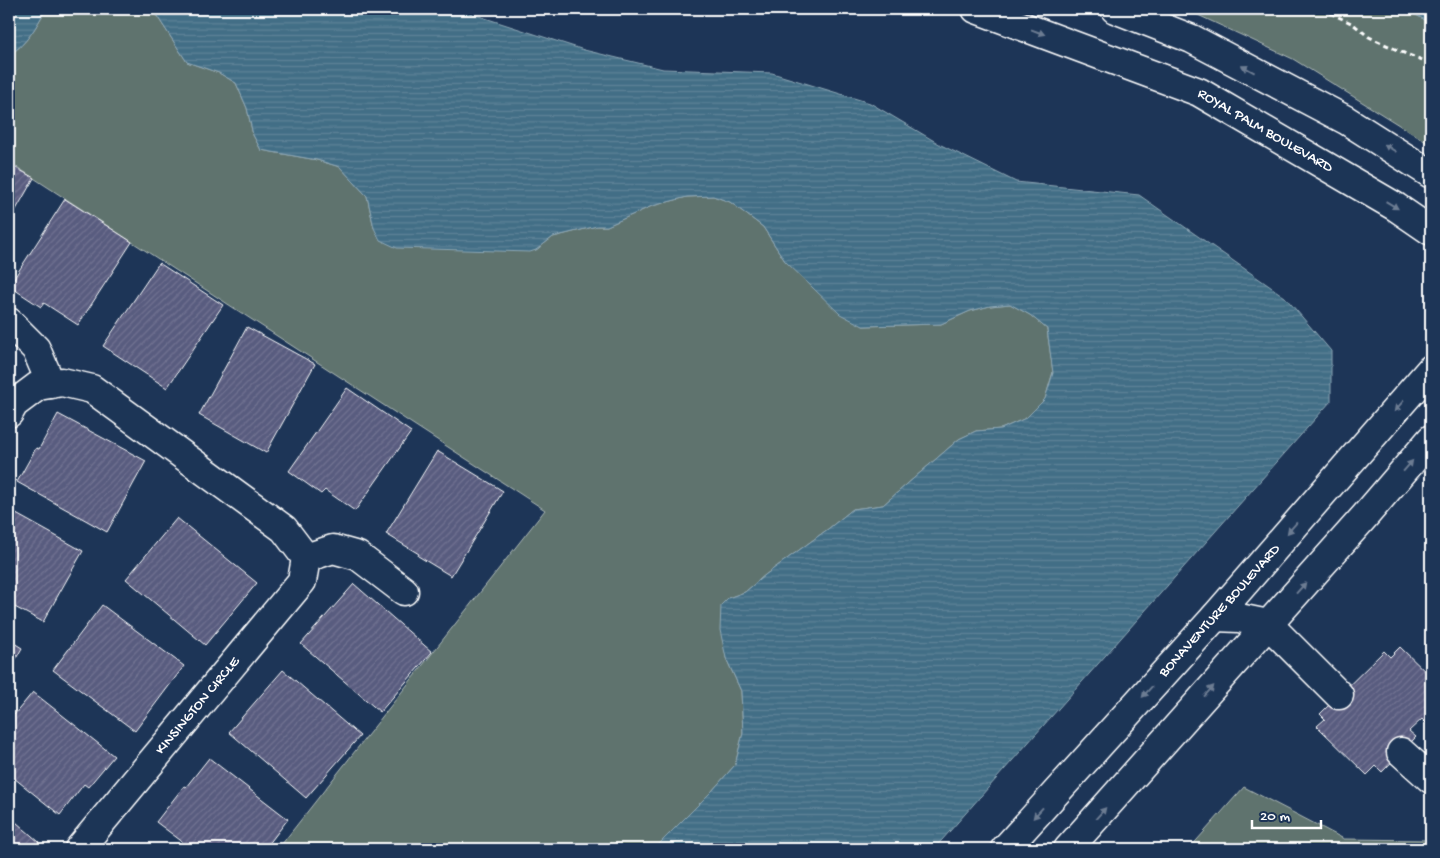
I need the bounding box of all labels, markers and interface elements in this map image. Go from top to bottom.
one-way arrow [1031,28,1046,36]
one-way arrow [1241,64,1255,73]
street label: ROYAL PALM BOULEVARD [1194,85,1336,177]
one-way arrow [1383,143,1397,152]
one-way arrow [1386,201,1399,210]
one-way arrow [1394,400,1405,412]
one-way arrow [1402,460,1414,472]
one-way arrow [1287,522,1298,535]
street label: BONAVENTURE BOULEVARD [1155,541,1285,682]
one-way arrow [1295,582,1307,594]
street label: KINSINGTON CIRCLE [152,653,245,759]
one-way arrow [1203,685,1214,698]
one-way arrow [1141,686,1153,698]
scale bar [1252,798,1321,830]
one-way arrow [1032,806,1044,818]
one-way arrow [1095,807,1107,819]
text: 20 m [1260,808,1290,826]

